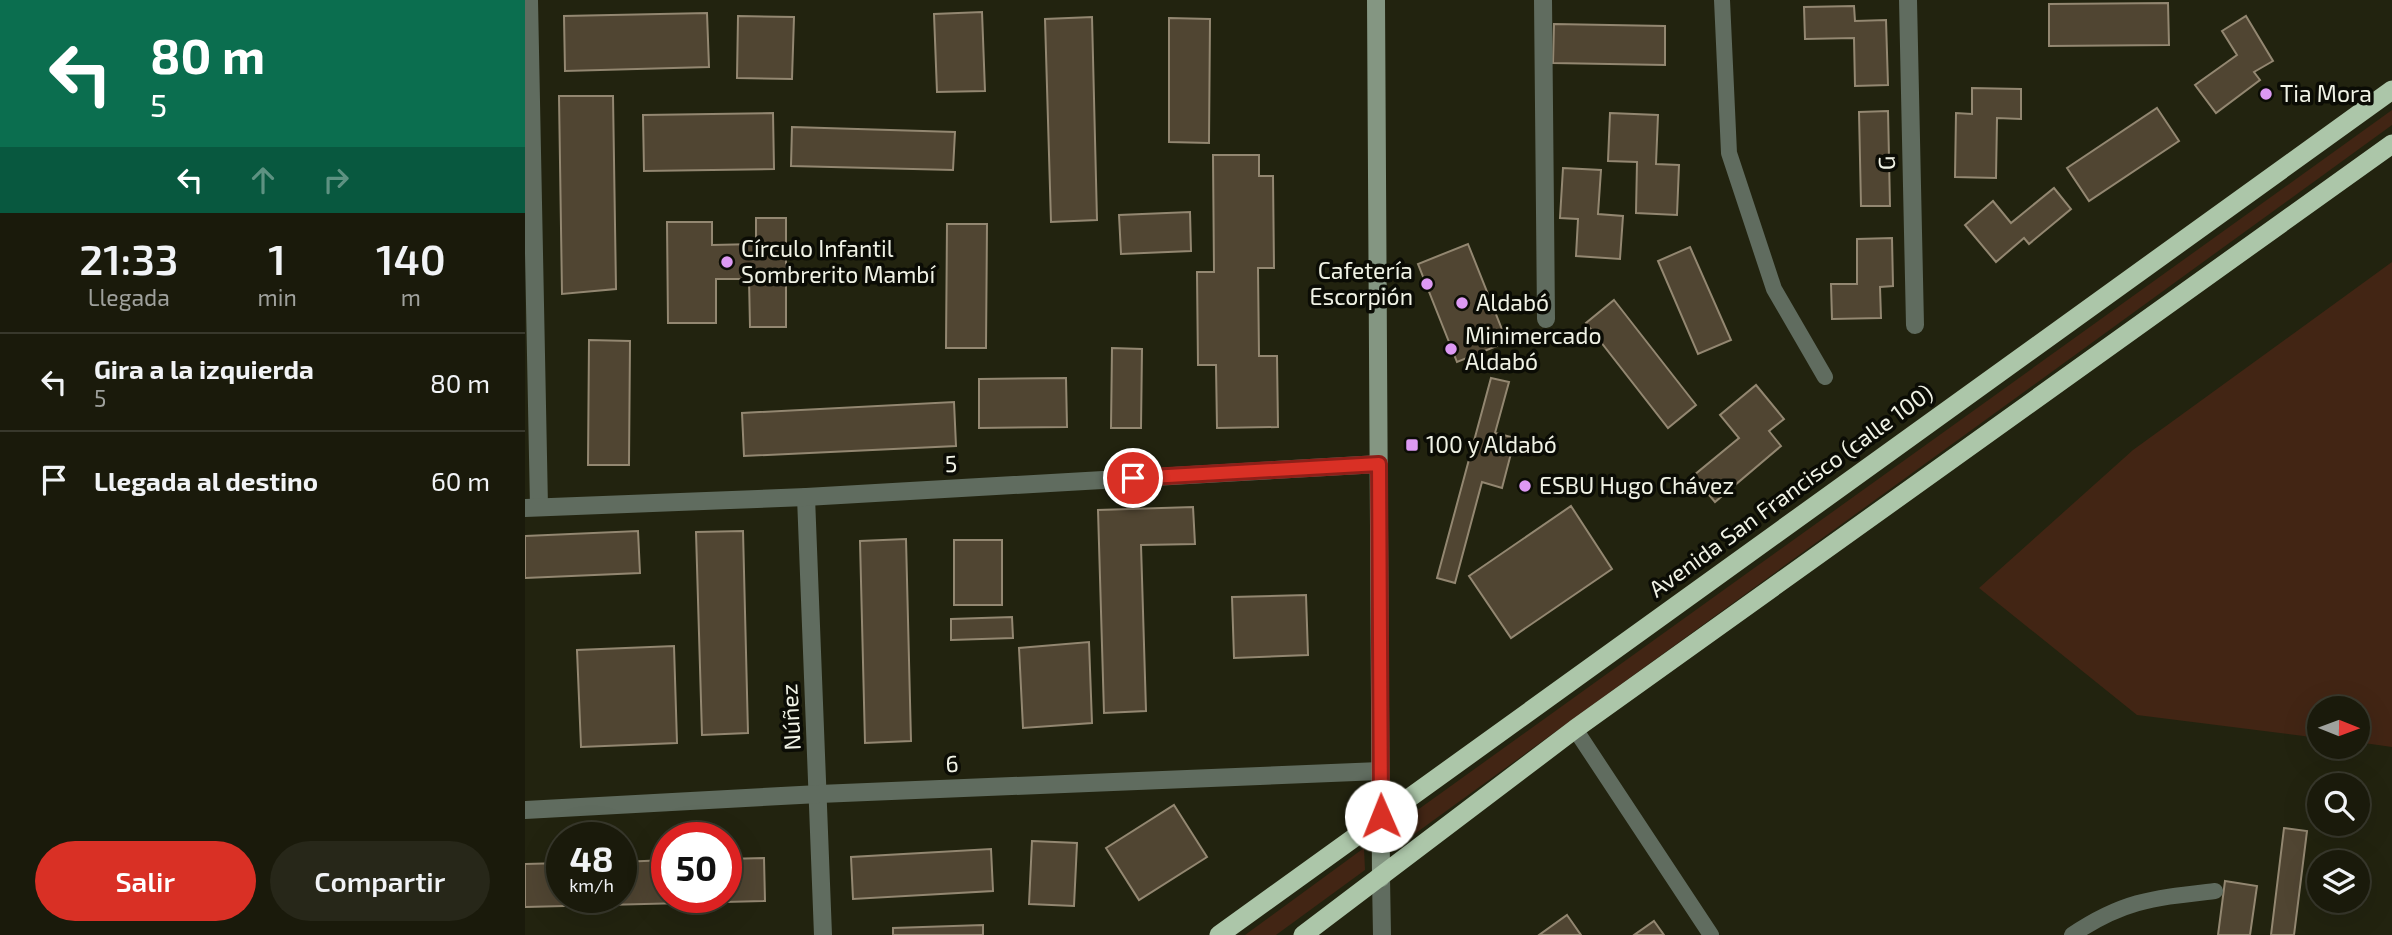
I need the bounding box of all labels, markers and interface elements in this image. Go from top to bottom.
text: 80 m [150,25,265,84]
icon: left [35,28,126,119]
place label: Tia Mora [2280,79,2372,107]
text: 5 [150,85,167,123]
marker: Tia Mora [2258,86,2274,102]
street label: G [1872,156,1900,170]
icon: left [171,161,209,199]
icon: ahead [244,161,282,199]
icon: right [317,161,355,199]
text: 21:33 [79,233,178,283]
text: 1 [268,233,286,283]
text: 140 [376,233,446,283]
place label: Círculo Infantil Sombrerito Mambí [741,234,936,288]
marker: Círculo Infantil Sombrerito Mambí [719,254,735,270]
place label: Cafetería Escorpión [1310,256,1413,310]
marker: Cafetería Escorpión [1419,276,1435,292]
text: Llegada [88,283,170,311]
text: min [258,283,297,311]
text: m [401,283,421,311]
place label: Aldabó [1476,288,1549,316]
marker: Aldabó [1454,295,1470,311]
place label: Minimercado Aldabó [1465,321,1601,375]
marker: Minimercado Aldabó [1443,341,1459,357]
text: Gira a la izquierda [94,353,314,384]
icon: left [35,363,73,401]
text: 80 m [430,367,490,398]
street label: Avenida San Francisco (calle 100) [1643,378,1938,603]
text: 5 [94,384,106,412]
place label: 100 y Aldabó [1426,430,1557,458]
marker: 100 y Aldabó [1404,437,1420,453]
pin [1103,448,1163,508]
street label: 5 [944,449,958,477]
icon: arrive [1114,459,1152,497]
icon: arrive [35,461,73,499]
text: Llegada al destino [94,465,318,496]
text: 60 m [431,465,490,496]
place label: ESBU Hugo Chávez [1539,471,1734,499]
marker: ESBU Hugo Chávez [1517,478,1533,494]
street label: Núñez [774,683,806,751]
north arrow [2307,696,2369,760]
map controls [2307,696,2370,913]
street label: 6 [945,749,959,777]
button: search [2307,773,2370,836]
position arrow [1344,779,1418,853]
speed limit sign: 50 [651,822,742,913]
text: 48 [569,837,614,879]
button: Salir [35,841,256,921]
button: Compartir [270,841,490,921]
button: layers [2307,850,2370,913]
text: km/h [569,874,614,896]

